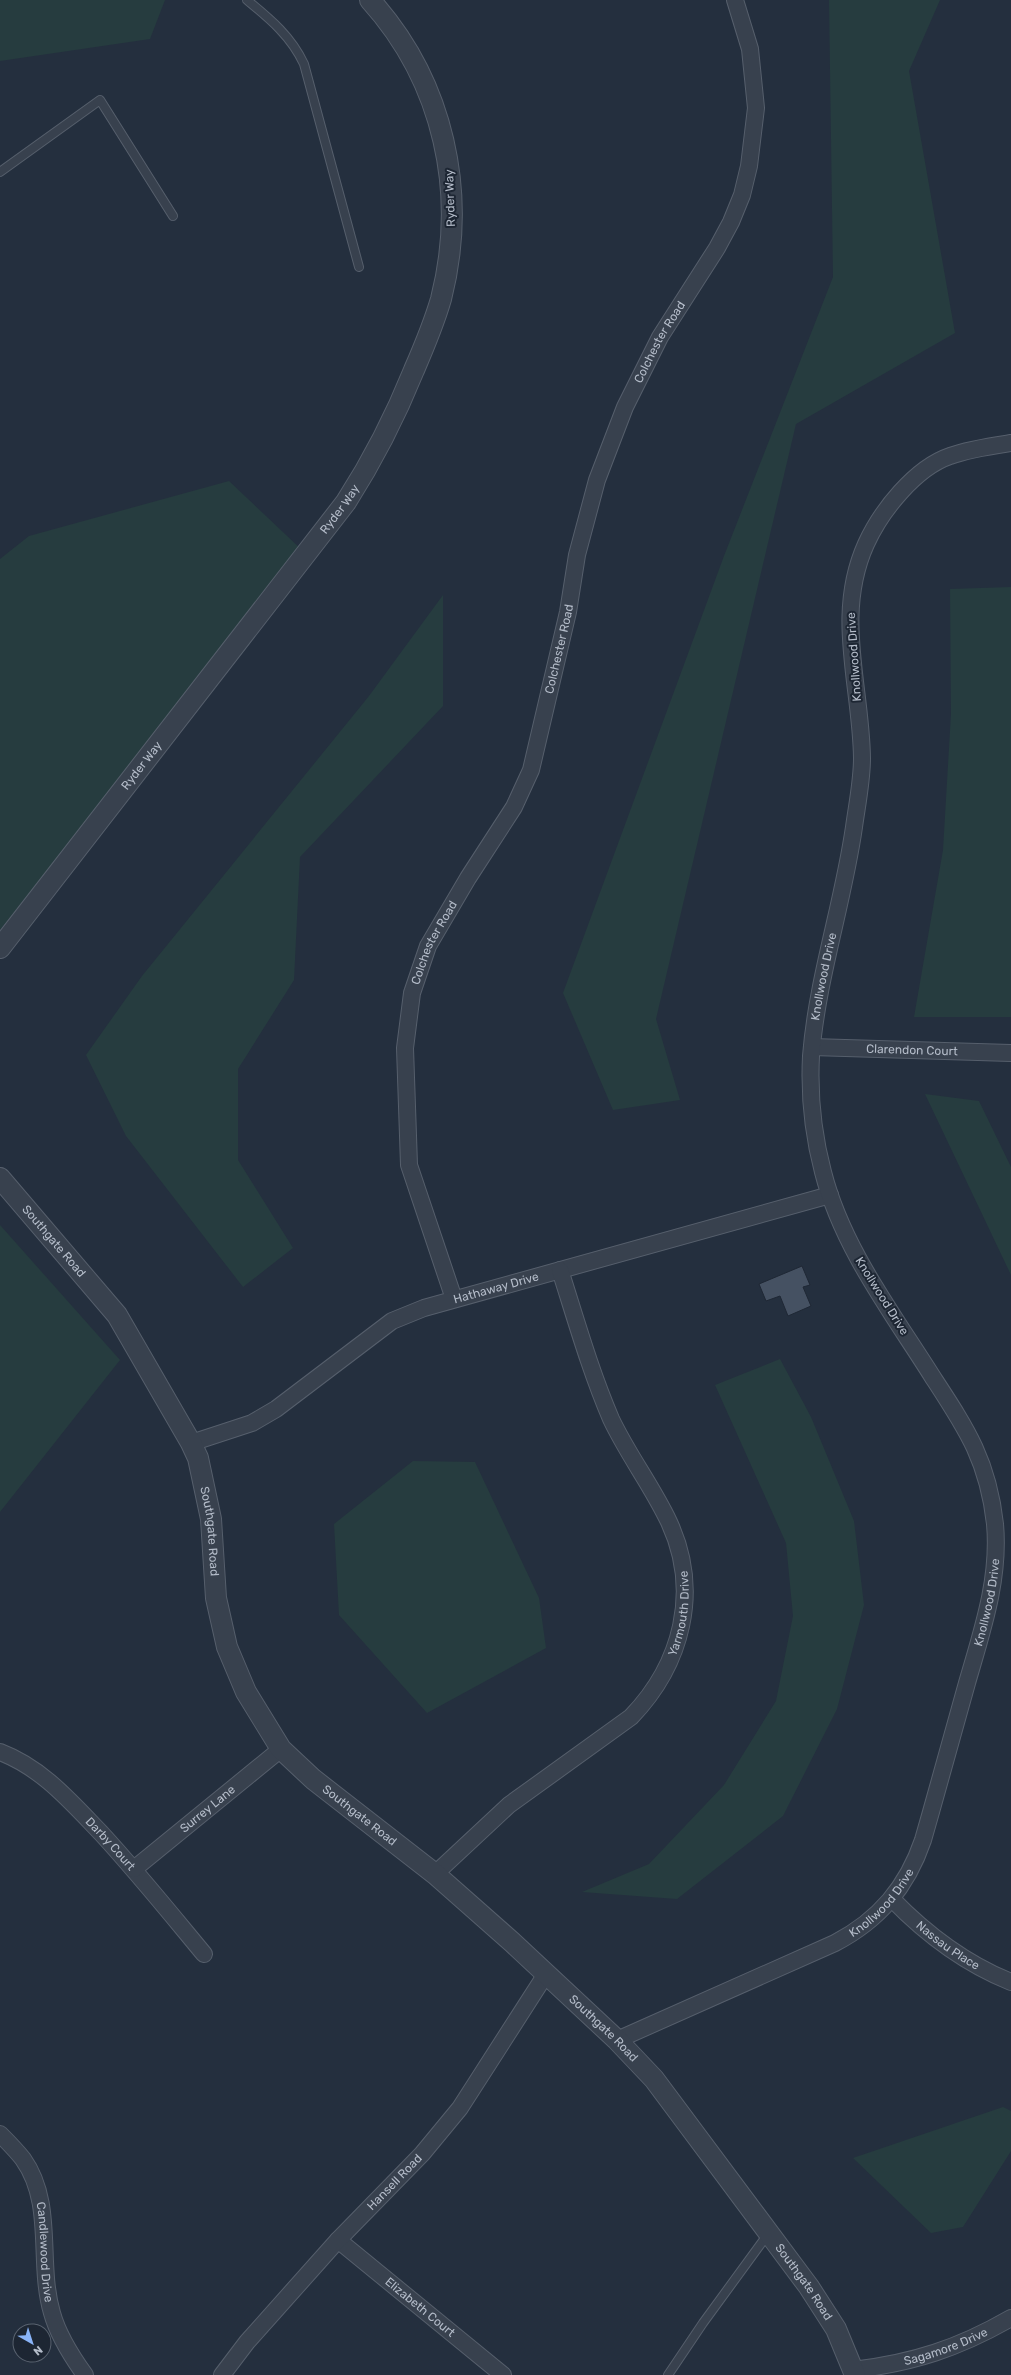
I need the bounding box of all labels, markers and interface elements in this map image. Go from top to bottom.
street label: Ryder Way [442,169,458,227]
street label: Colchester Road [631,299,688,385]
street label: Ryder Way [317,482,362,537]
street label: Colchester Road [542,603,576,695]
street label: Knollwood Drive [844,612,864,702]
street label: Ryder Way [118,738,165,793]
street label: Colchester Road [408,898,460,986]
street label: Knollwood Drive [808,931,840,1021]
street label: Clarendon Court [866,1042,958,1058]
street label: Southgate Road [19,1202,89,1280]
street label: Knollwood Drive [852,1254,912,1338]
street label: Hathaway Drive [452,1269,541,1306]
street label: Southgate Road [197,1485,222,1576]
street label: Knollwood Drive [971,1558,1002,1648]
street label: Yarmouth Drive [665,1570,692,1658]
street label: Surrey Lane [177,1782,238,1835]
street label: Southgate Road [320,1782,400,1849]
street label: Darby Court [83,1814,138,1874]
street label: Knollwood Drive [846,1866,917,1940]
street label: Nassau Place [913,1918,982,1973]
street label: Southgate Road [566,1992,641,2065]
street label: Hansell Road [364,2151,425,2213]
street label: Candlewood Drive [34,2201,56,2304]
street label: Southgate Road [772,2241,835,2323]
street label: Elizabeth Court [382,2274,458,2340]
north arrow [12,2323,52,2363]
street label: Sagamore Drive [902,2325,990,2368]
text: N [31,2343,45,2358]

